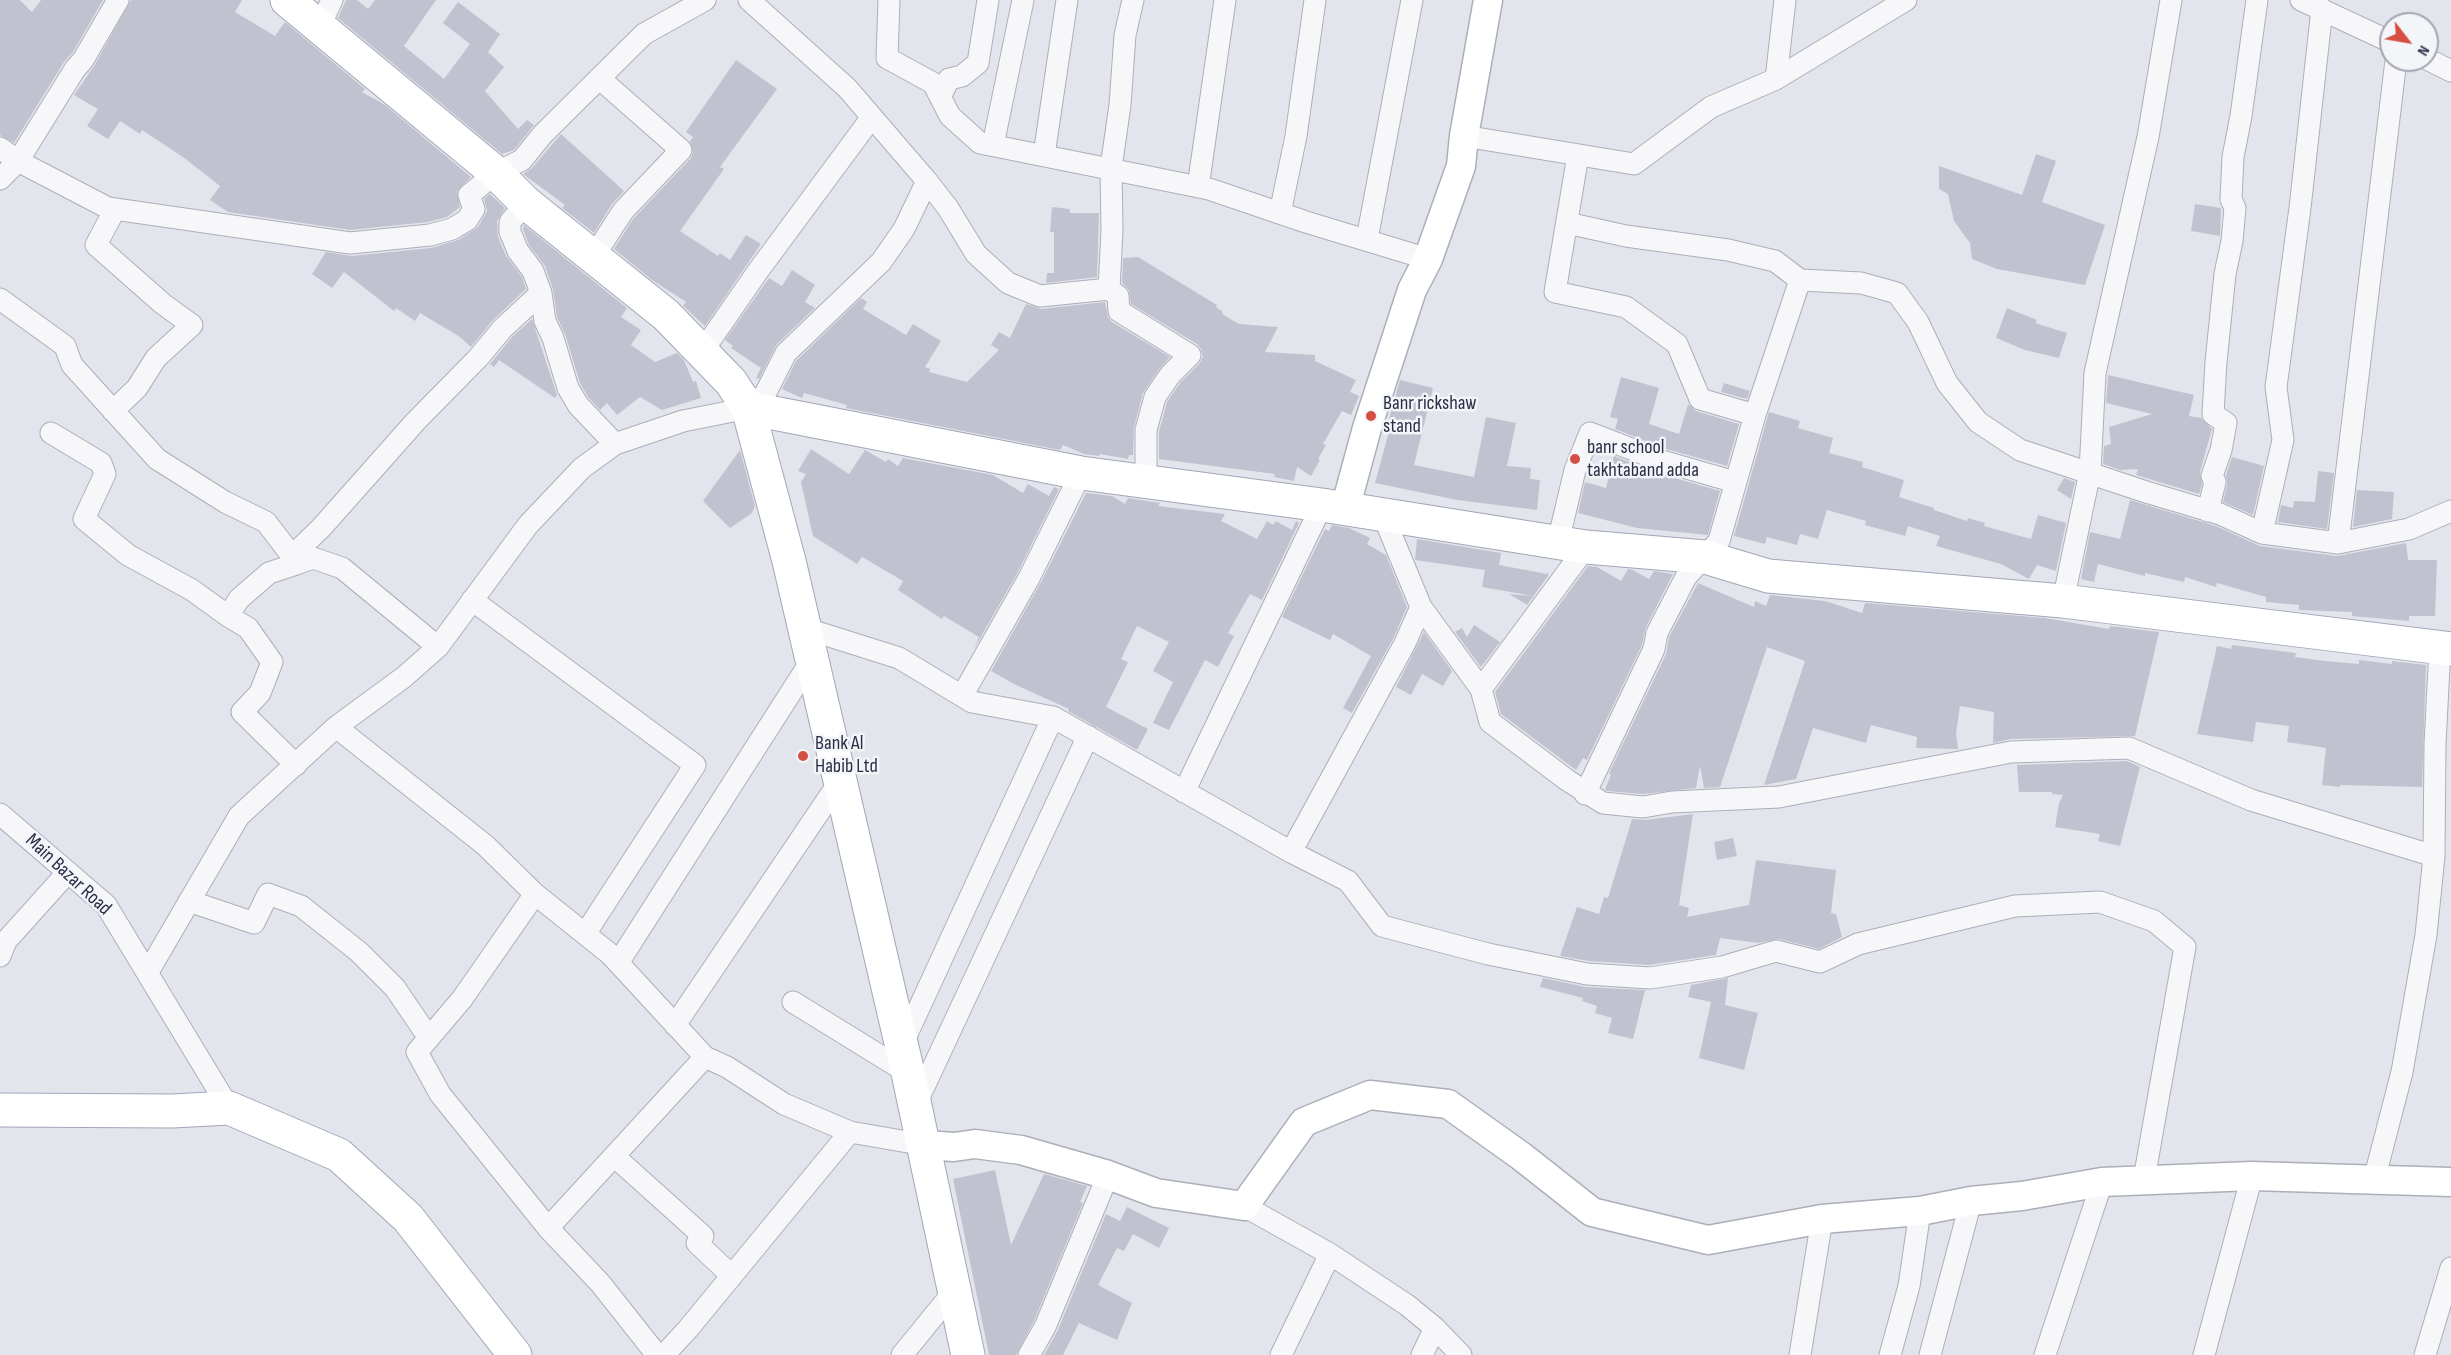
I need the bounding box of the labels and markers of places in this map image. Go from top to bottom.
place label: Banr rickshaw stand [1383,392,1477,439]
marker: Banr rickshaw stand [1364,409,1378,423]
place label: banr school takhtaband adda [1587,436,1699,483]
marker: banr school takhtaband adda [1568,452,1582,466]
place label: Bank Al Habib Ltd [815,732,878,779]
marker: Bank Al Habib Ltd [796,749,810,763]

